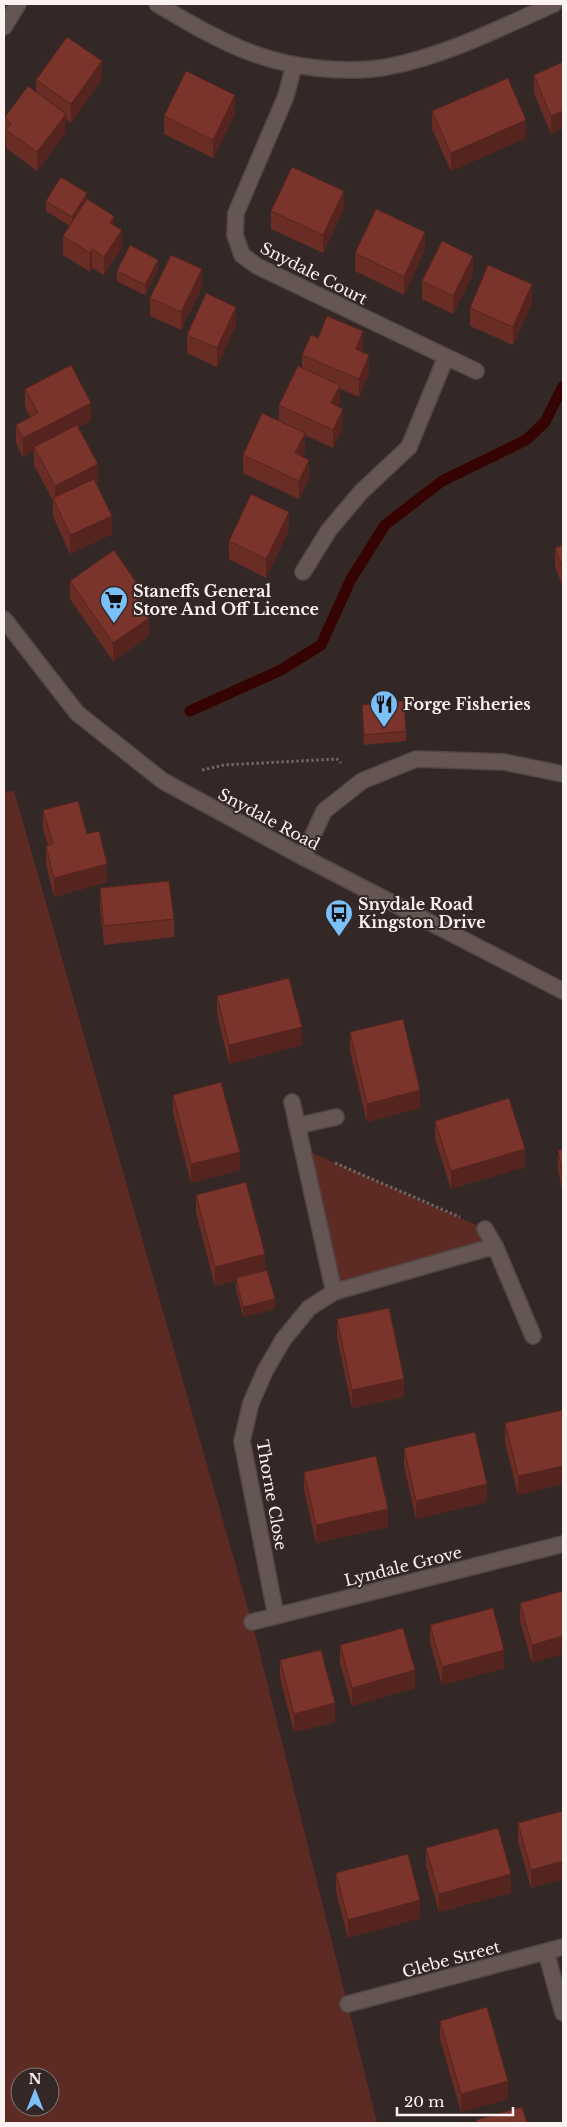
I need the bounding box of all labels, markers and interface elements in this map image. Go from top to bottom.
street label: Snydale Court [257,237,371,309]
place label: Staneffs General Store And Off Licence [133,581,319,619]
supermarket icon: Staneffs General Store And Off Licence [99,585,129,624]
restaurant icon: Forge Fisheries [369,689,399,728]
place label: Forge Fisheries [403,694,531,714]
street label: Snydale Road [215,784,323,854]
place label: Snydale Road Kingston Drive [358,894,486,932]
bus stop icon: Snydale Road Kingston Drive [324,898,354,937]
street label: Thorne Close [252,1438,292,1552]
street label: Lyndale Grove [342,1542,464,1590]
street label: Glebe Street [400,1936,502,1982]
north arrow [10,2067,60,2117]
text: N [28,2070,42,2088]
scale bar [397,2084,513,2116]
text: 20 m [404,2092,444,2111]

